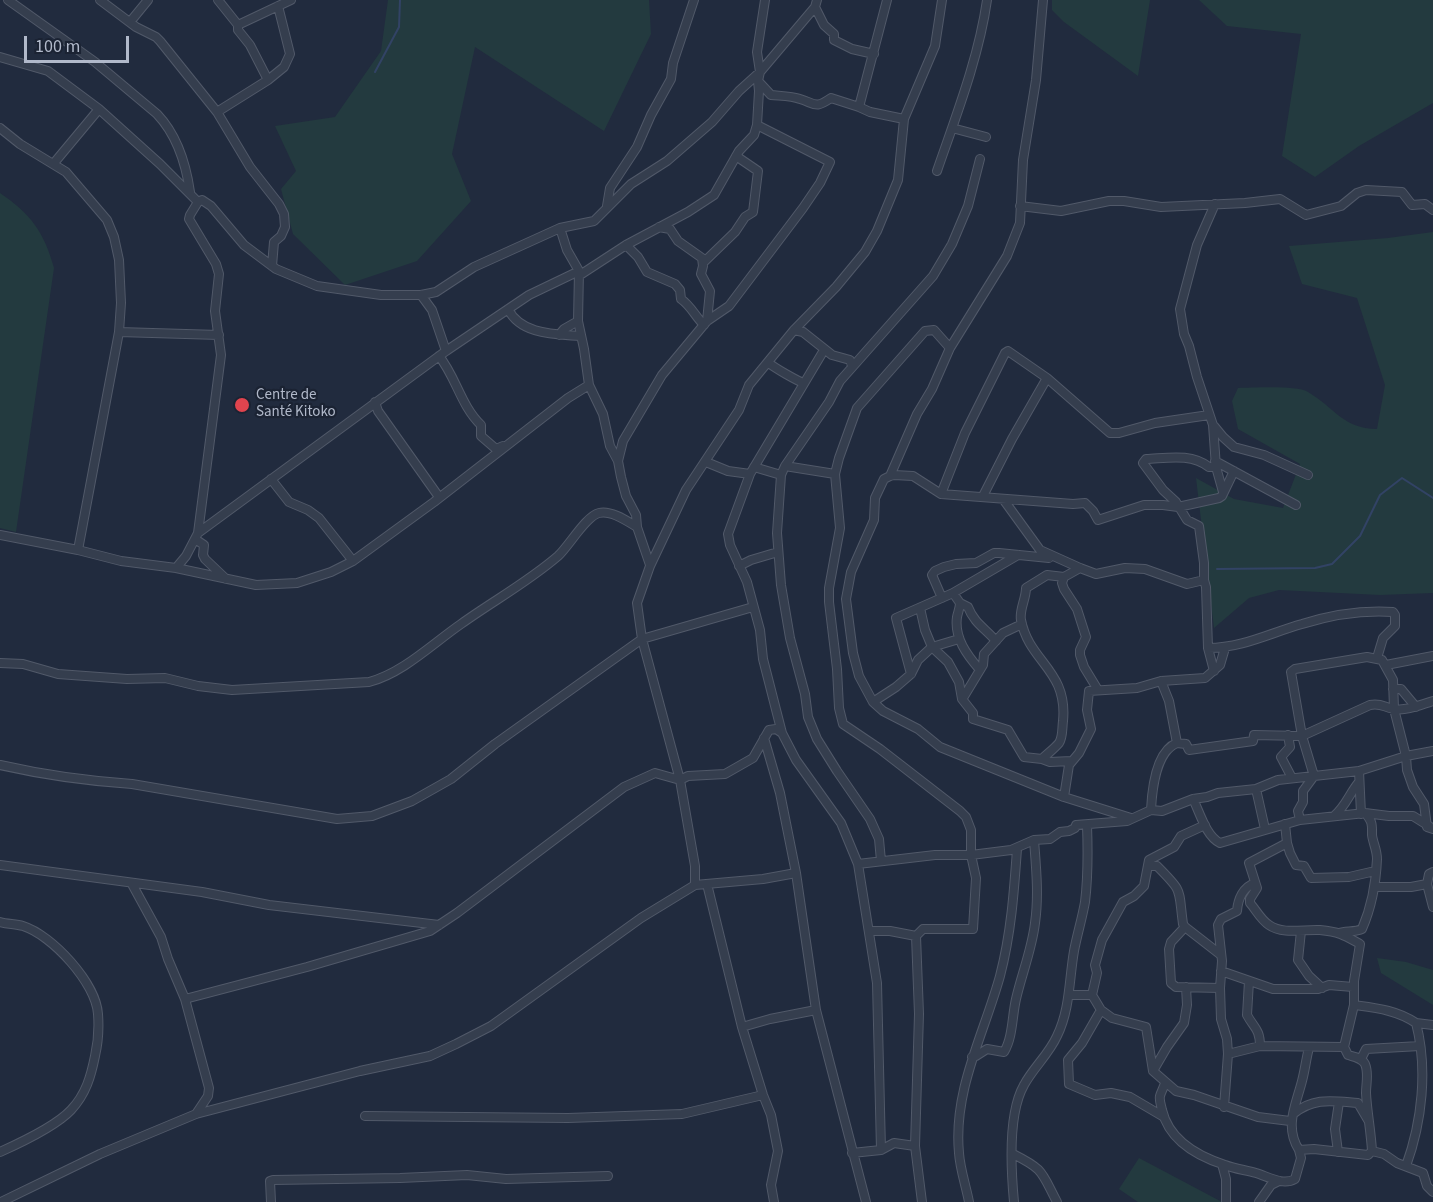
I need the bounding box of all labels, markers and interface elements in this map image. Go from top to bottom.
scale bar [27,24,132,62]
text: 100 m [35,34,80,59]
place label: Centre de Santé Kitoko [256,387,336,422]
marker: Centre de Santé Kitoko [233,396,251,414]

